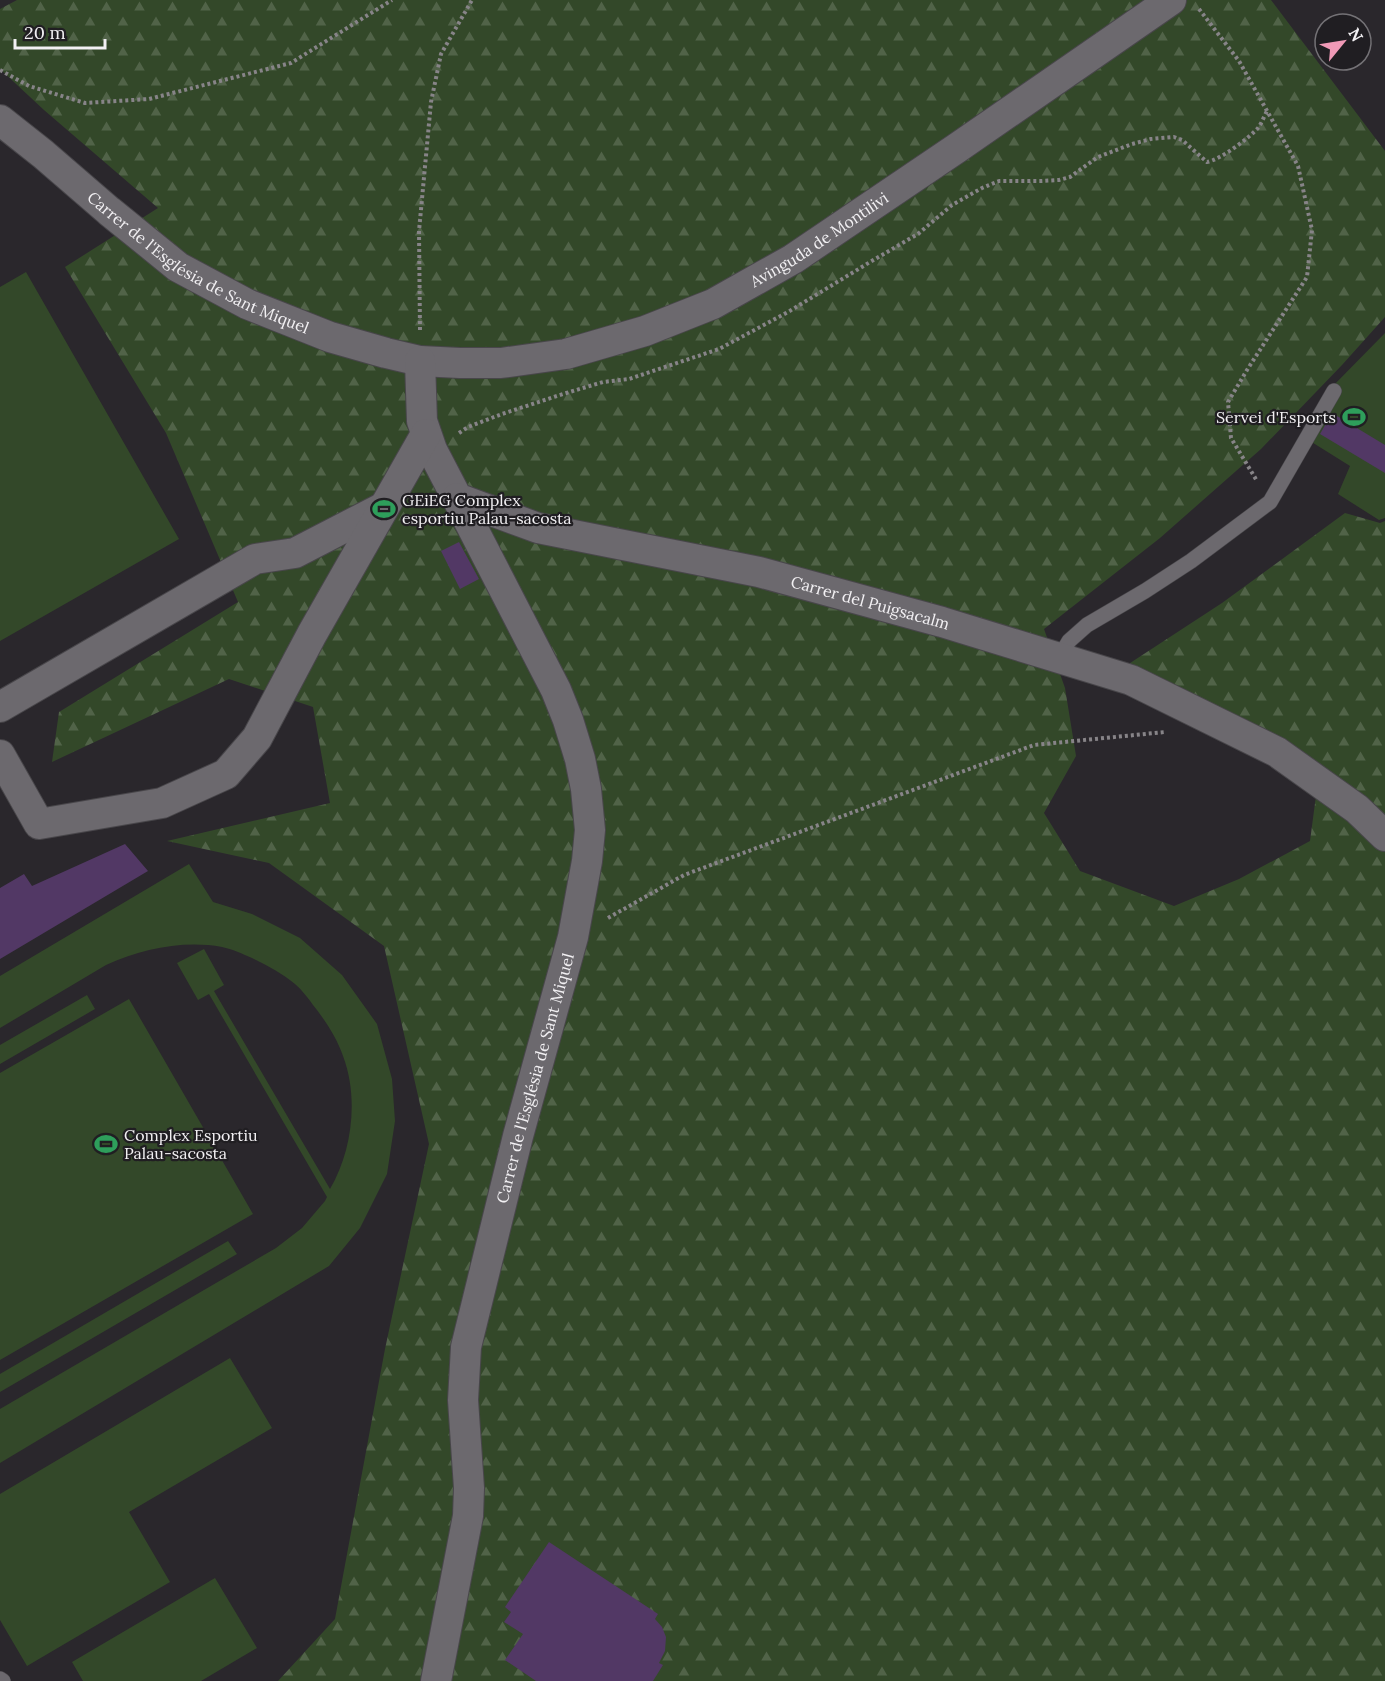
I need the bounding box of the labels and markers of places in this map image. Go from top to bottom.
sports icon: Servei d'Esports [1341,404,1367,430]
place label: Servei d'Esports [1216,407,1336,427]
place label: GEiEG Complex esportiu Palau-sacosta [402,490,572,528]
sports icon: GEiEG Complex esportiu Palau-sacosta [371,496,397,522]
place label: Complex Esportiu Palau-sacosta [124,1125,258,1163]
sports icon: Complex Esportiu Palau-sacosta [93,1131,119,1157]

